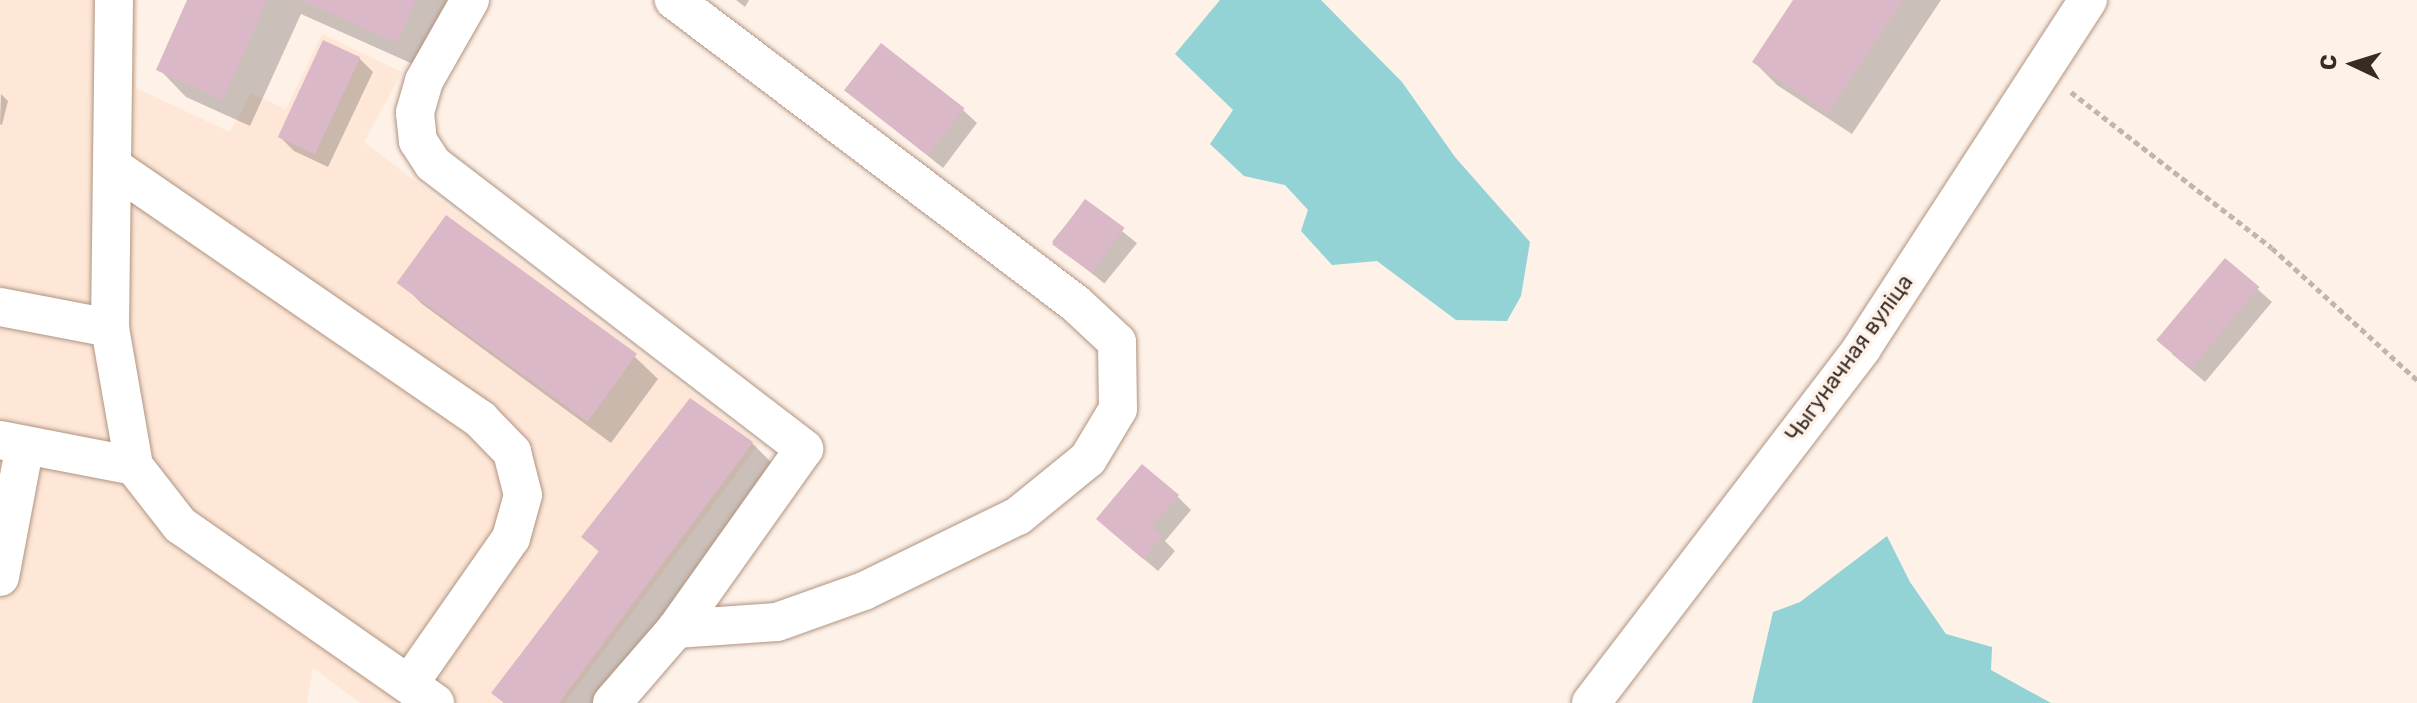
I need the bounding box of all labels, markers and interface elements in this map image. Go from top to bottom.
north arrow [2313,24,2393,104]
text: С [2315,54,2343,71]
street label: Чыгуначная вуліца [1780,270,1918,446]

